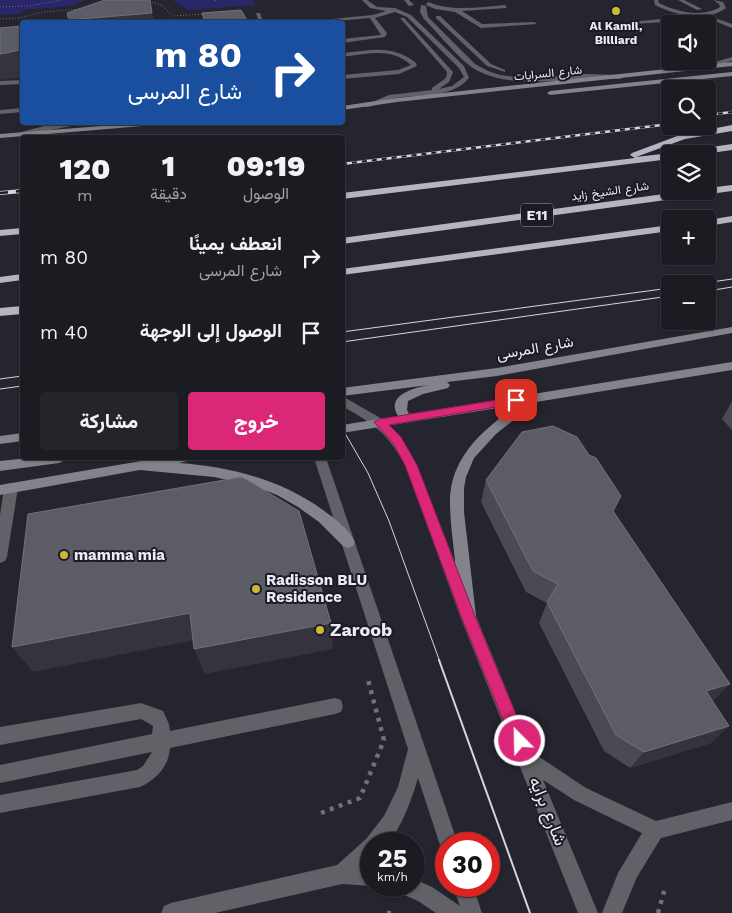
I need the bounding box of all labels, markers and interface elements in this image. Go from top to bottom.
marker: Al Kamil, Billiard [610,5,622,17]
map controls [661,15,716,330]
button: sound [661,15,716,70]
place label: Al Kamil, Billiard [590,19,642,47]
text: 80 m [155,34,242,76]
icon: right [260,40,325,105]
street label: شارع السرايات [513,62,583,86]
text: شارع المرسى [128,79,242,104]
button: search [661,80,716,135]
button: layers [661,145,716,200]
text: 1 [162,148,175,183]
text: 09:19 [227,148,306,183]
text: 120 [60,151,110,186]
street label: شارع الشيخ زايد [570,179,650,205]
text: دقيقة [150,184,187,203]
text: الوصول [243,184,289,203]
text: m [77,186,93,205]
road number: E11 [521,204,553,226]
button: + [661,210,716,265]
text: انعطف يمينًا [189,232,282,255]
icon: right [297,244,325,272]
text: 80 m [40,246,88,269]
text: شارع المرسى [199,261,282,280]
button: − [661,275,716,330]
text: الوصول إلى الوجهة [140,319,282,342]
icon: arrive [297,319,325,347]
text: 40 m [40,321,88,344]
street label: شارع المرسى [495,332,575,366]
pin [495,379,537,421]
icon: arrive [502,386,530,414]
button: مشاركة [40,392,178,450]
button: خروج [188,392,325,450]
place label: mamma mia [74,546,165,564]
marker: mamma mia [58,549,70,561]
place label: Radisson BLU Residence [266,571,367,606]
marker: Radisson BLU Residence [250,583,262,595]
place label: Zaroob [330,619,392,640]
marker: Zaroob [314,624,326,636]
position arrow [493,714,545,766]
street label: شارع برايه [523,773,572,849]
speed limit sign: 30 [435,832,500,897]
text: 25 [378,844,407,873]
text: km/h [377,870,408,884]

